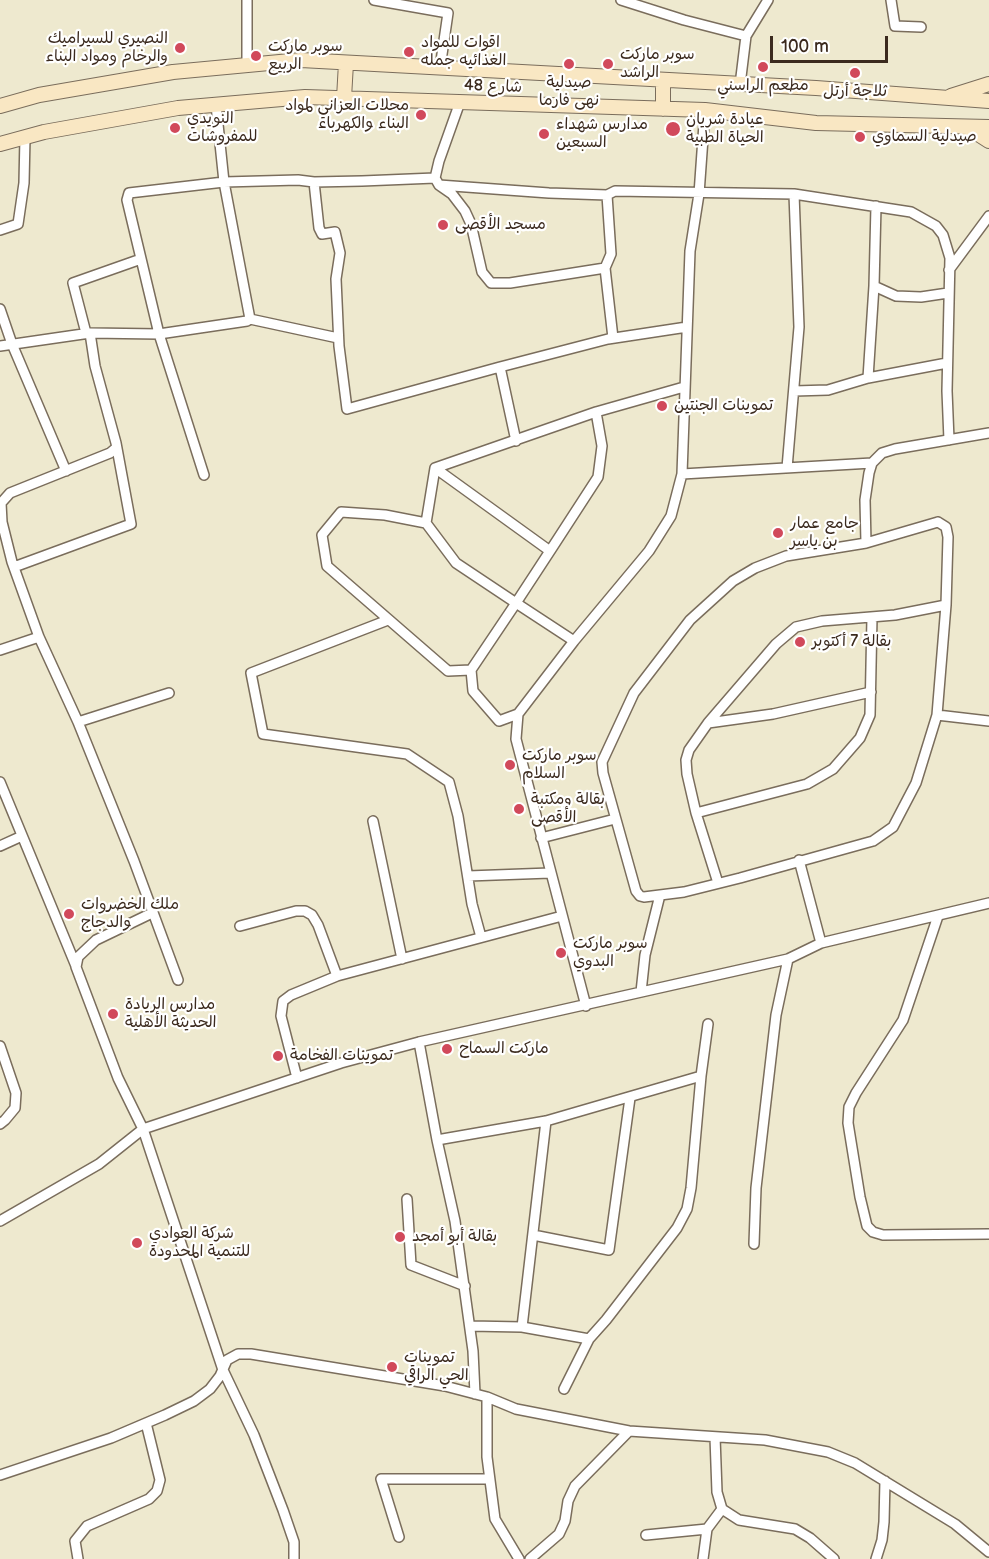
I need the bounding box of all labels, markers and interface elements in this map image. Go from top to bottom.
scale bar [773,24,892,62]
place label: النصيري للسيراميك والرخام ومواد البناء [45,29,168,67]
place label: اقوات للمواد الغذائيه جمله [421,33,506,71]
text: 100 m [781,36,829,57]
place label: سوبر ماركت الربيع [268,37,343,75]
marker: النصيري للسيراميك والرخام ومواد البناء [173,41,187,55]
marker: اقوات للمواد الغذائيه جمله [402,45,416,59]
place label: سوبر ماركت الراشد [620,45,695,83]
marker: سوبر ماركت الربيع [249,49,263,63]
marker: صيدلية نهى فارما [562,57,576,71]
marker: سوبر ماركت الراشد [601,57,615,71]
marker: مطعم الراسني [756,60,770,74]
marker: ثلاجة أرتل [848,66,862,80]
place label: صيدلية نهى فارما [539,73,599,111]
street label: شارع 48 [464,76,522,98]
place label: مطعم الراسني [717,76,809,96]
place label: ثلاجة أرتل [823,82,887,102]
place label: محلات العزاني لمواد البناء والكهرباء [285,96,409,134]
marker: محلات العزاني لمواد البناء والكهرباء [414,108,428,122]
place label: النويدي للمفروشات [187,109,257,147]
place label: عيادة شريان الحياة الطبية [686,110,764,148]
place label: مدارس شهداء السبعين [556,115,648,153]
marker: عيادة شريان الحياة الطبية [664,120,682,138]
marker: النويدي للمفروشات [168,121,182,135]
marker: مدارس شهداء السبعين [537,127,551,141]
place label: صيدلية السماوي [872,127,977,147]
marker: صيدلية السماوي [853,130,867,144]
place label: مسجد الأقصى [455,215,546,235]
marker: مسجد الأقصى [436,218,450,232]
place label: تموينات الجنتين [674,396,773,416]
marker: تموينات الجنتين [655,399,669,413]
place label: جامع عمار بن ياسر [790,514,859,552]
marker: جامع عمار بن ياسر [771,526,785,540]
place label: بقالة 7 أكتوبر [812,632,891,652]
marker: بقالة 7 أكتوبر [793,635,807,649]
place label: سوبر ماركت السلام [522,746,597,784]
marker: سوبر ماركت السلام [503,758,517,772]
place label: بقالة ومكتبة الأقصى [531,790,605,828]
marker: بقالة ومكتبة الأقصى [512,802,526,816]
place label: ملك الخضروات والدجاج [81,895,179,933]
marker: ملك الخضروات والدجاج [62,907,76,921]
place label: سوبر ماركت البدوي [573,934,648,972]
marker: سوبر ماركت البدوي [554,946,568,960]
place label: مدارس الريادة الحديثة الأهلية [125,995,217,1033]
marker: مدارس الريادة الحديثة الأهلية [106,1007,120,1021]
place label: ماركت السماح [459,1039,549,1059]
marker: ماركت السماح [440,1042,454,1056]
place label: تموينات الفخامة [290,1046,393,1066]
marker: تموينات الفخامة [271,1049,285,1063]
place label: شركة العوادي للتنمية المحدودة [149,1224,250,1262]
place label: بقالة أبو أمجد [412,1227,497,1247]
marker: بقالة أبو أمجد [393,1230,407,1244]
marker: شركة العوادي للتنمية المحدودة [130,1236,144,1250]
place label: تموينات الحي الراقي [404,1348,469,1386]
marker: تموينات الحي الراقي [385,1360,399,1374]

